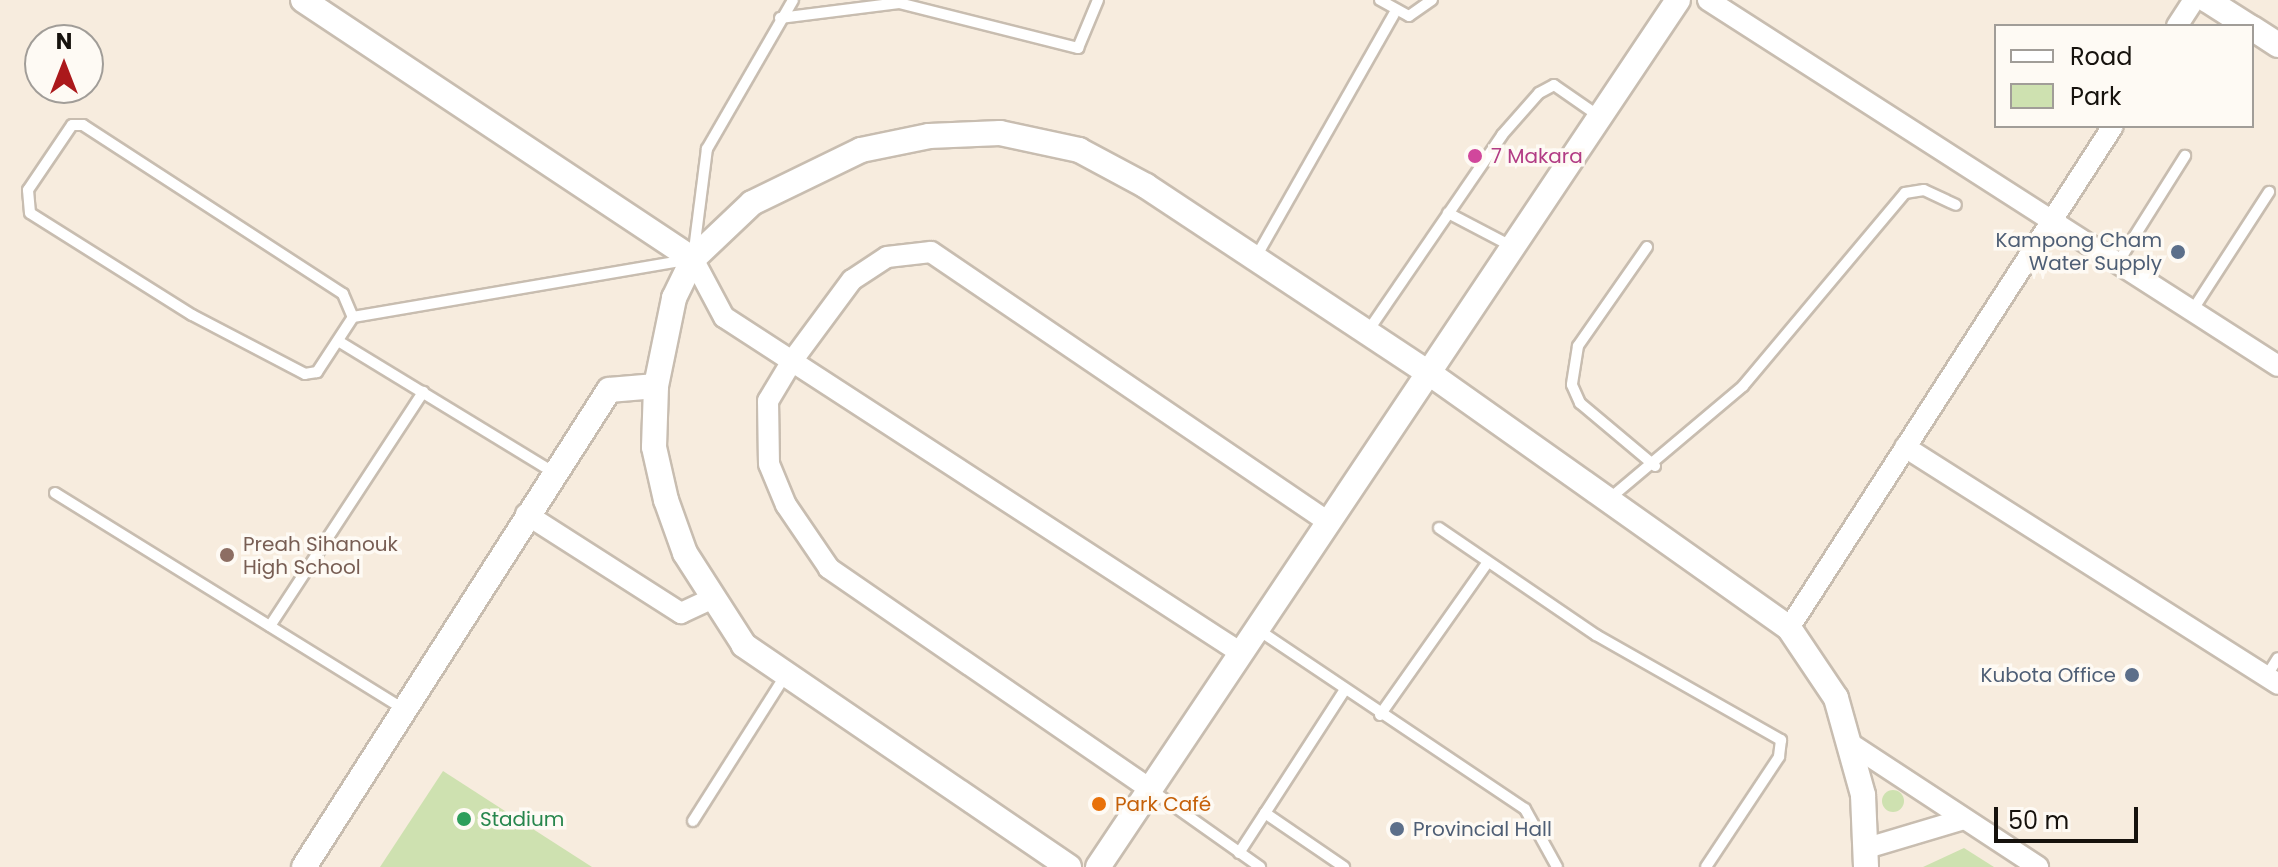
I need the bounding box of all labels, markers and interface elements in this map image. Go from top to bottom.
north arrow [24,24,104,104]
legend [1994,24,2254,128]
text: N [56,26,72,57]
text: Road [2070,40,2132,73]
text: Park [2070,80,2121,113]
place label: 7 Makara [1491,144,1583,168]
marker: 7 Makara [1466,147,1484,165]
place label: Kampong Cham Water Supply [1996,228,2162,275]
marker: Kampong Cham Water Supply [2169,243,2187,261]
place label: Preah Sihanouk High School [243,532,398,579]
marker: Preah Sihanouk High School [218,546,236,564]
place label: Kubota Office [1980,663,2116,687]
marker: Kubota Office [2123,666,2141,684]
scale bar [1998,791,2142,841]
place label: Park Café [1115,792,1211,816]
marker: Park Café [1090,795,1108,813]
text: 50 m [2008,804,2069,837]
place label: Stadium [480,807,564,831]
marker: Stadium [455,810,473,828]
place label: Provincial Hall [1413,817,1552,841]
marker: Provincial Hall [1388,820,1406,838]

